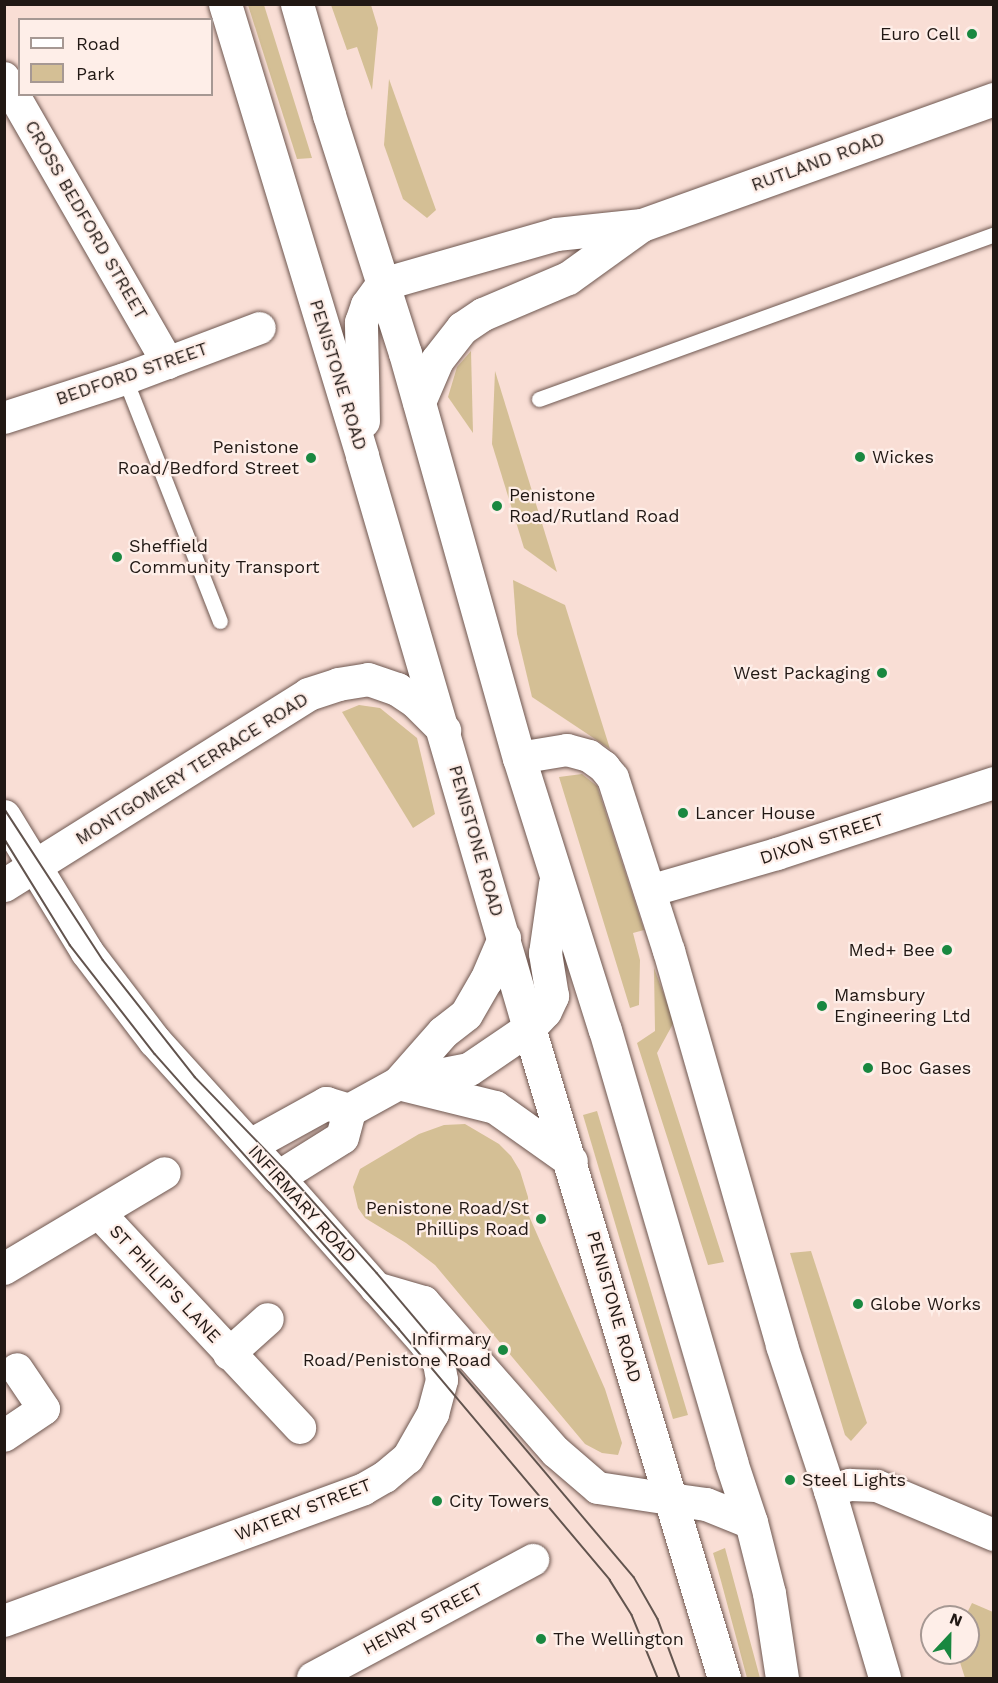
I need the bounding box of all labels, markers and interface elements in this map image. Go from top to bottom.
legend [18,18,213,96]
place label: Euro Cell [880,23,960,45]
marker: Euro Cell [965,27,979,41]
text: Road [76,33,120,54]
text: Park [76,63,115,84]
street label: CROSS BEDFORD STREET [20,117,152,323]
street label: RUTLAND ROAD [748,128,888,196]
street label: PENISTONE ROAD [305,297,371,453]
street label: BEDFORD STREET [53,338,211,410]
place label: Penistone Road/Bedford Street [117,437,299,480]
place label: Wickes [872,446,934,468]
marker: Wickes [853,450,867,464]
marker: Penistone Road/Bedford Street [304,451,318,465]
place label: Penistone Road/Rutland Road [509,485,679,528]
marker: Penistone Road/Rutland Road [490,499,504,513]
place label: Sheffield Community Transport [129,536,320,578]
marker: Sheffield Community Transport [110,550,124,564]
place label: West Packaging [733,662,870,684]
marker: West Packaging [875,666,889,680]
street label: MONTGOMERY TERRACE ROAD [71,688,313,850]
street label: PENISTONE ROAD [444,763,508,919]
place label: Lancer House [695,802,816,824]
marker: Lancer House [676,806,690,820]
street label: DIXON STREET [757,809,887,869]
place label: Med+ Bee [849,939,935,961]
marker: Med+ Bee [940,943,954,957]
place label: Mamsbury Engineering Ltd [834,985,971,1028]
marker: Mamsbury Engineering Ltd [815,999,829,1013]
place label: Boc Gases [880,1057,971,1079]
marker: Boc Gases [861,1061,875,1075]
street label: INFIRMARY ROAD [243,1140,361,1268]
place label: Penistone Road/St Phillips Road [366,1198,529,1240]
marker: Penistone Road/St Phillips Road [534,1212,548,1226]
street label: ST PHILIP'S LANE [105,1220,225,1348]
street label: PENISTONE ROAD [582,1229,646,1385]
place label: Globe Works [870,1293,981,1315]
marker: Globe Works [851,1297,865,1311]
place label: Infirmary Road/Penistone Road [303,1329,491,1372]
marker: Infirmary Road/Penistone Road [496,1343,510,1357]
place label: Steel Lights [802,1469,907,1491]
marker: Steel Lights [783,1473,797,1487]
street label: WATERY STREET [232,1474,374,1546]
place label: City Towers [449,1490,550,1512]
marker: City Towers [430,1494,444,1508]
street label: HENRY STREET [359,1578,487,1660]
north arrow [920,1605,980,1665]
text: N [947,1609,965,1631]
place label: The Wellington [553,1628,684,1650]
marker: The Wellington [534,1632,548,1646]

